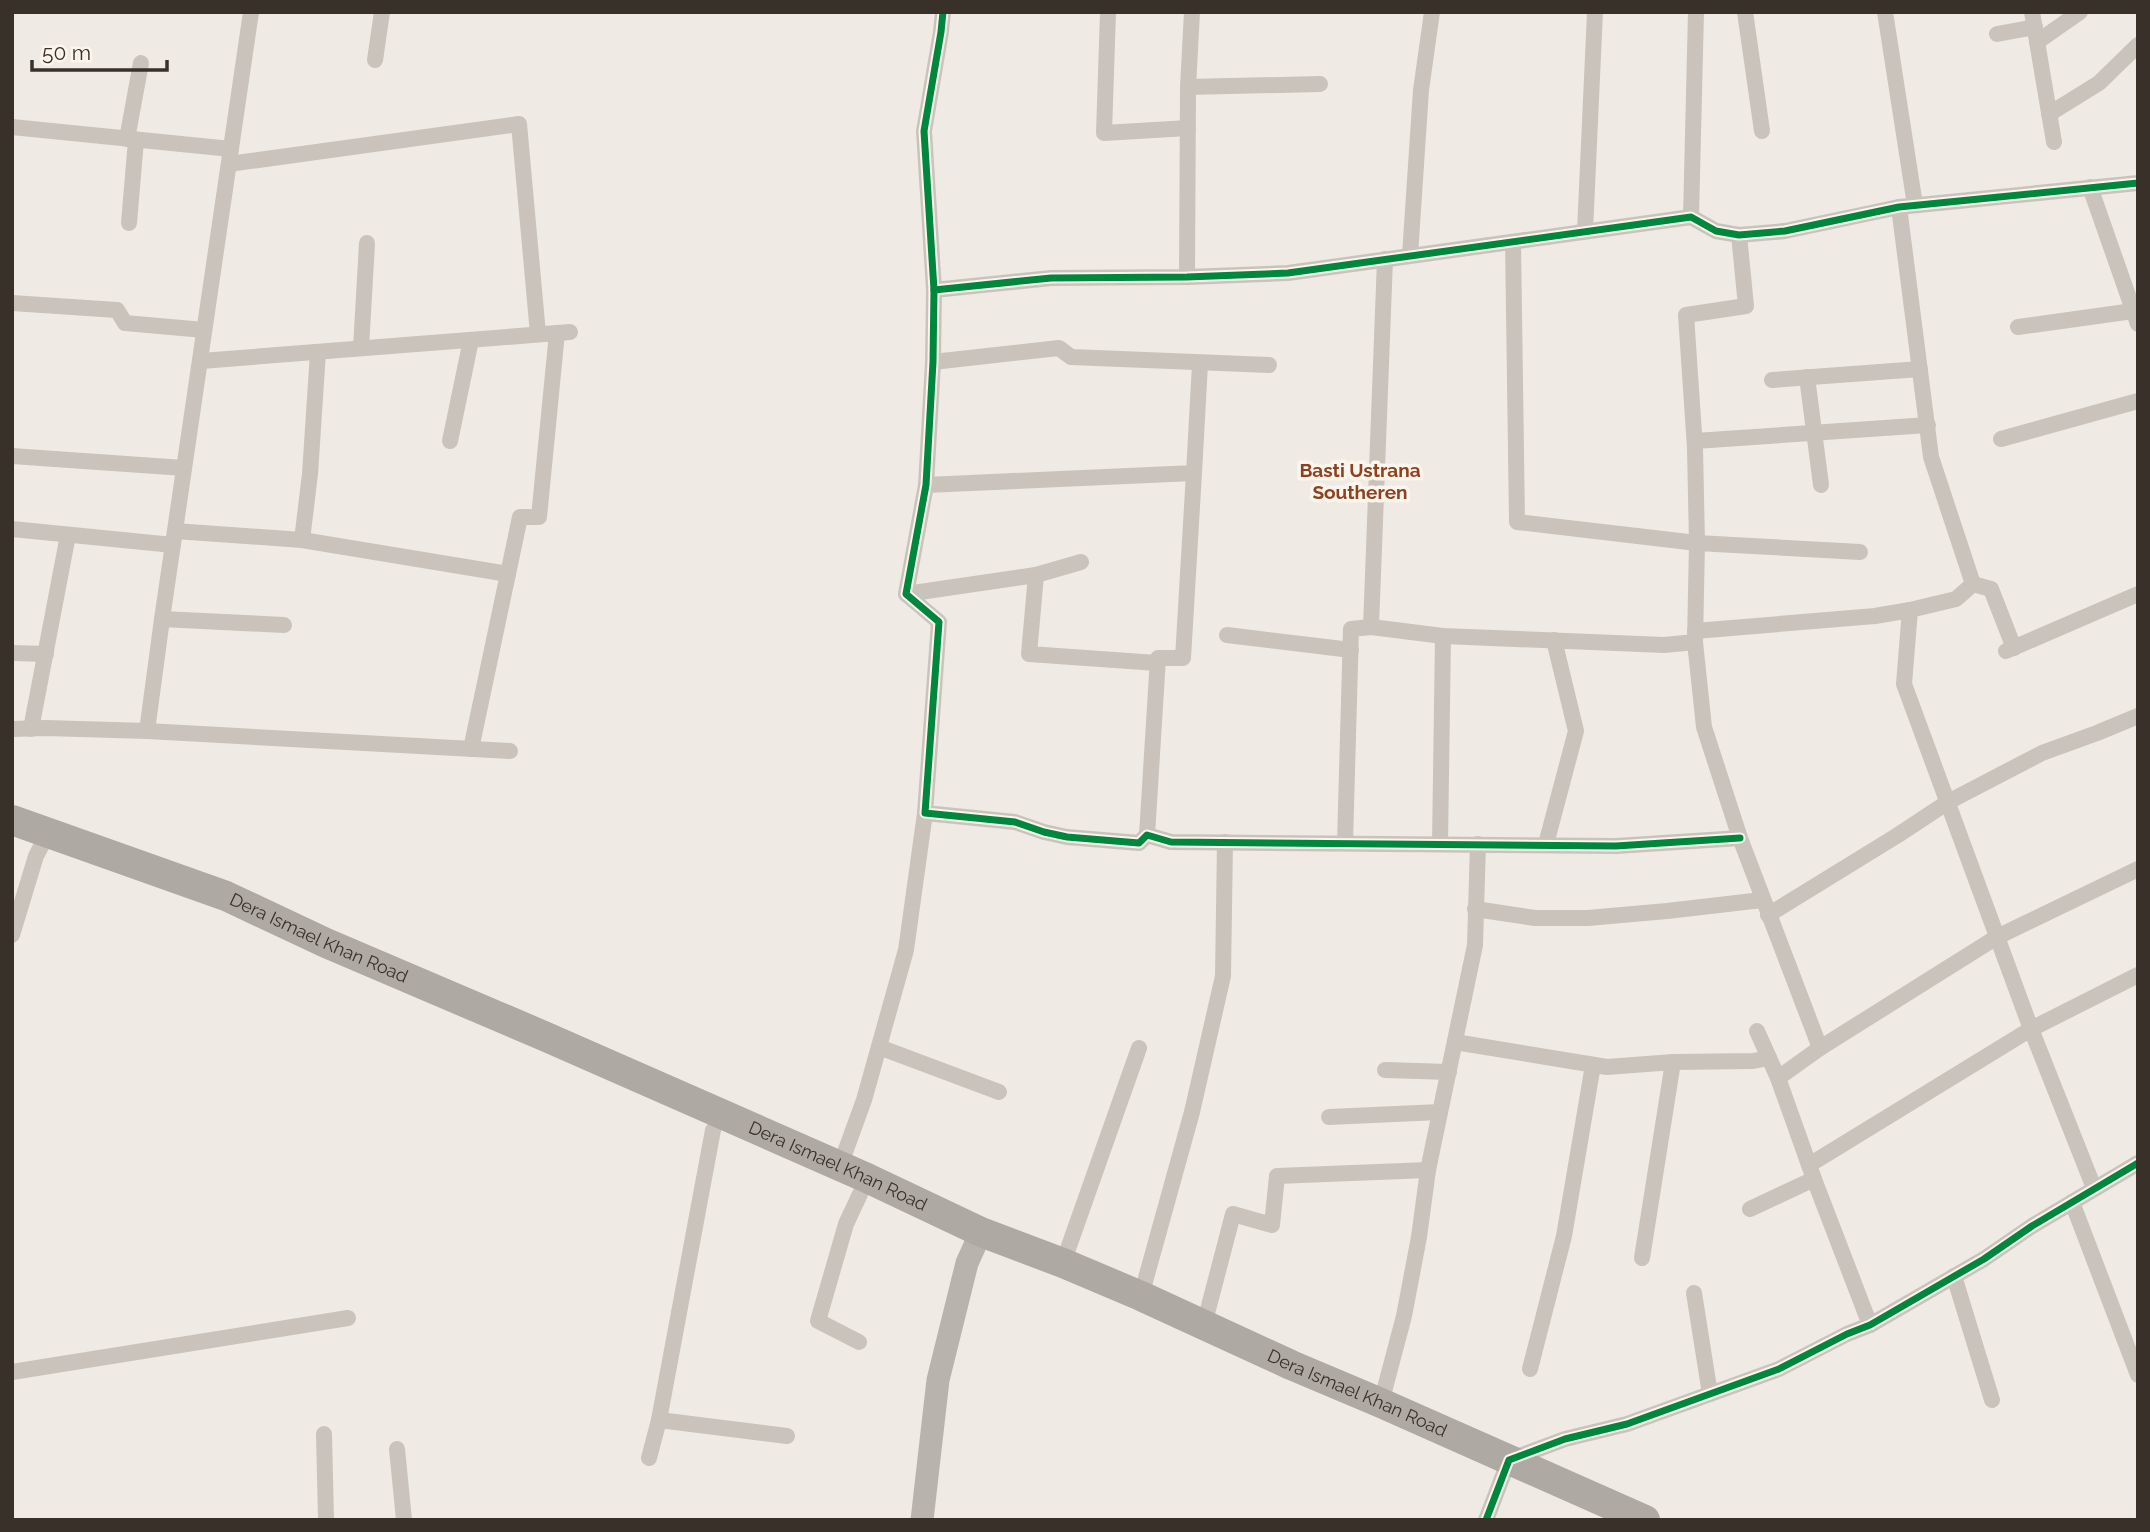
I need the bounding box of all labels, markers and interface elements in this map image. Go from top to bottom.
scale bar [32,28,166,72]
text: 50 m [42,40,91,65]
district label: Basti Ustrana Southeren [1299,459,1421,503]
street label: Dera Ismael Khan Road [227,888,411,987]
street label: Dera Ismael Khan Road [746,1116,931,1215]
street label: Dera Ismael Khan Road [1264,1345,1450,1441]

